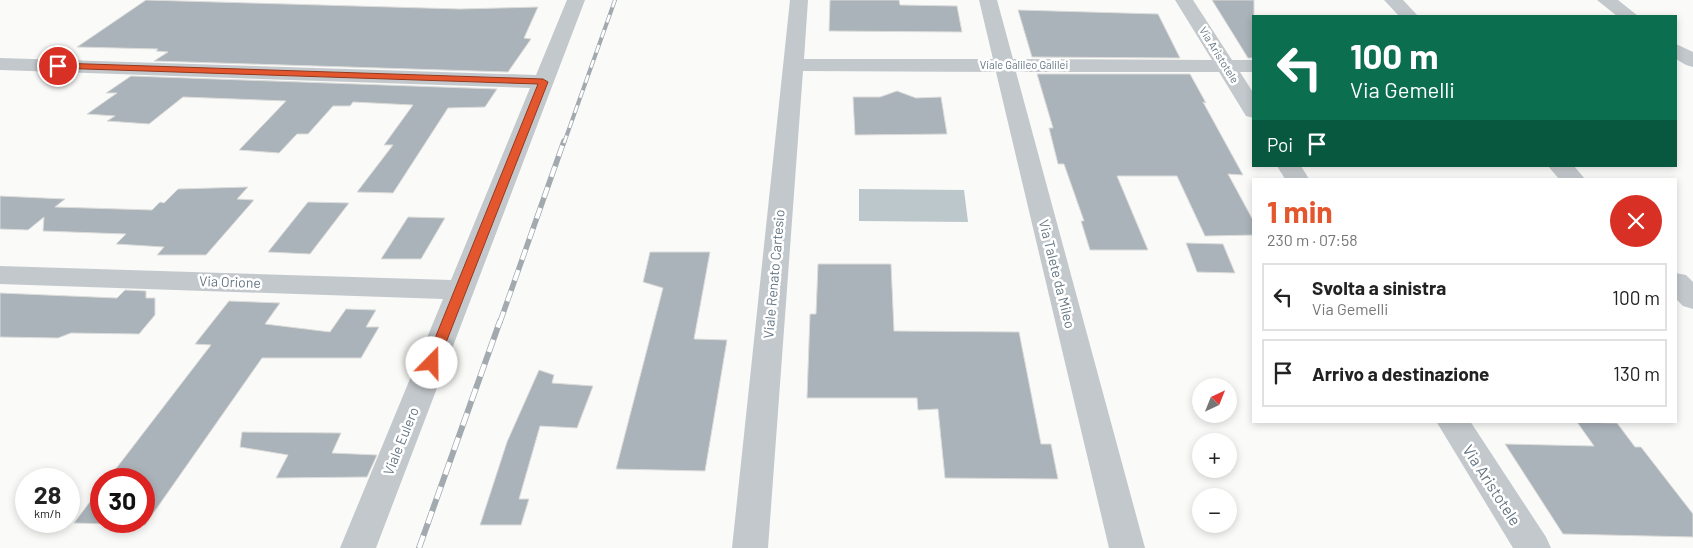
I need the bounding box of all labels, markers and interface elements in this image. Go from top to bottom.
street label: Via Aristotele [1197,24,1242,85]
text: 100 m [1350,34,1439,76]
icon: left [1267,35,1332,100]
pin [37,45,79,87]
icon: arrive [44,52,72,80]
street label: Viale Galileo Galilei [980,58,1068,71]
text: Via Gemelli [1350,76,1455,102]
icon: arrive [1303,130,1331,158]
text: Poi [1267,133,1293,156]
text: 1 min [1267,193,1333,229]
button: close [1610,195,1662,247]
street label: Viale Renato Cartesio [759,209,788,339]
street label: Via Talete da Mileo [1036,218,1079,330]
text: 230 m · 07:58 [1267,230,1358,249]
street label: Via Orione [199,272,261,291]
text: Svolta a sinistra [1312,276,1446,299]
icon: left [1269,283,1297,311]
text: 100 m [1612,286,1660,309]
text: Via Gemelli [1312,299,1388,318]
position arrow [405,336,457,388]
icon: arrive [1269,359,1297,387]
text: Arrivo a destinazione [1312,362,1490,385]
text: 130 m [1613,362,1660,385]
north arrow [1192,378,1238,422]
map controls [1192,378,1237,533]
street label: Viale Eulero [379,404,422,477]
button: + [1192,433,1237,478]
street label: Via Aristotele [1459,441,1526,529]
speed limit sign: 30 [90,468,155,533]
text: 28 [34,479,61,509]
button: − [1192,488,1237,533]
text: km/h [34,506,61,520]

